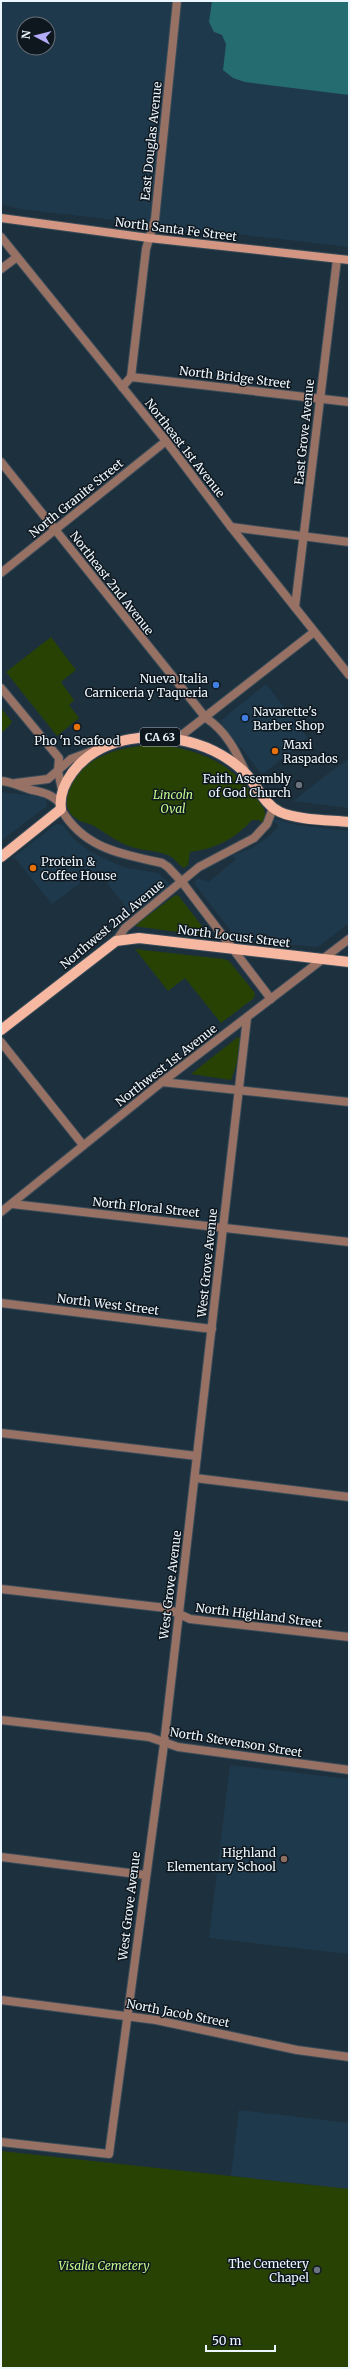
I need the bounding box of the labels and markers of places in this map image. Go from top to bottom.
place label: Nueva Italia Carniceria y Taqueria [85,671,209,700]
marker: Nueva Italia Carniceria y Taqueria [211,680,221,690]
place label: Navarette's Barber Shop [253,704,324,733]
marker: Navarette's Barber Shop [240,713,250,723]
marker: Pho 'n Seafood [72,722,82,732]
place label: Pho 'n Seafood [34,733,120,748]
place label: Maxi Raspados [283,737,338,766]
marker: Maxi Raspados [270,746,280,756]
place label: Faith Assembly of God Church [203,771,291,800]
marker: Faith Assembly of God Church [294,780,304,790]
place label: Protein & Coffee House [41,854,116,883]
marker: Protein & Coffee House [28,863,38,873]
place label: Highland Elementary School [167,1845,276,1874]
marker: Highland Elementary School [279,1854,289,1864]
place label: The Cemetery Chapel [228,2256,309,2285]
marker: The Cemetery Chapel [312,2265,322,2275]

